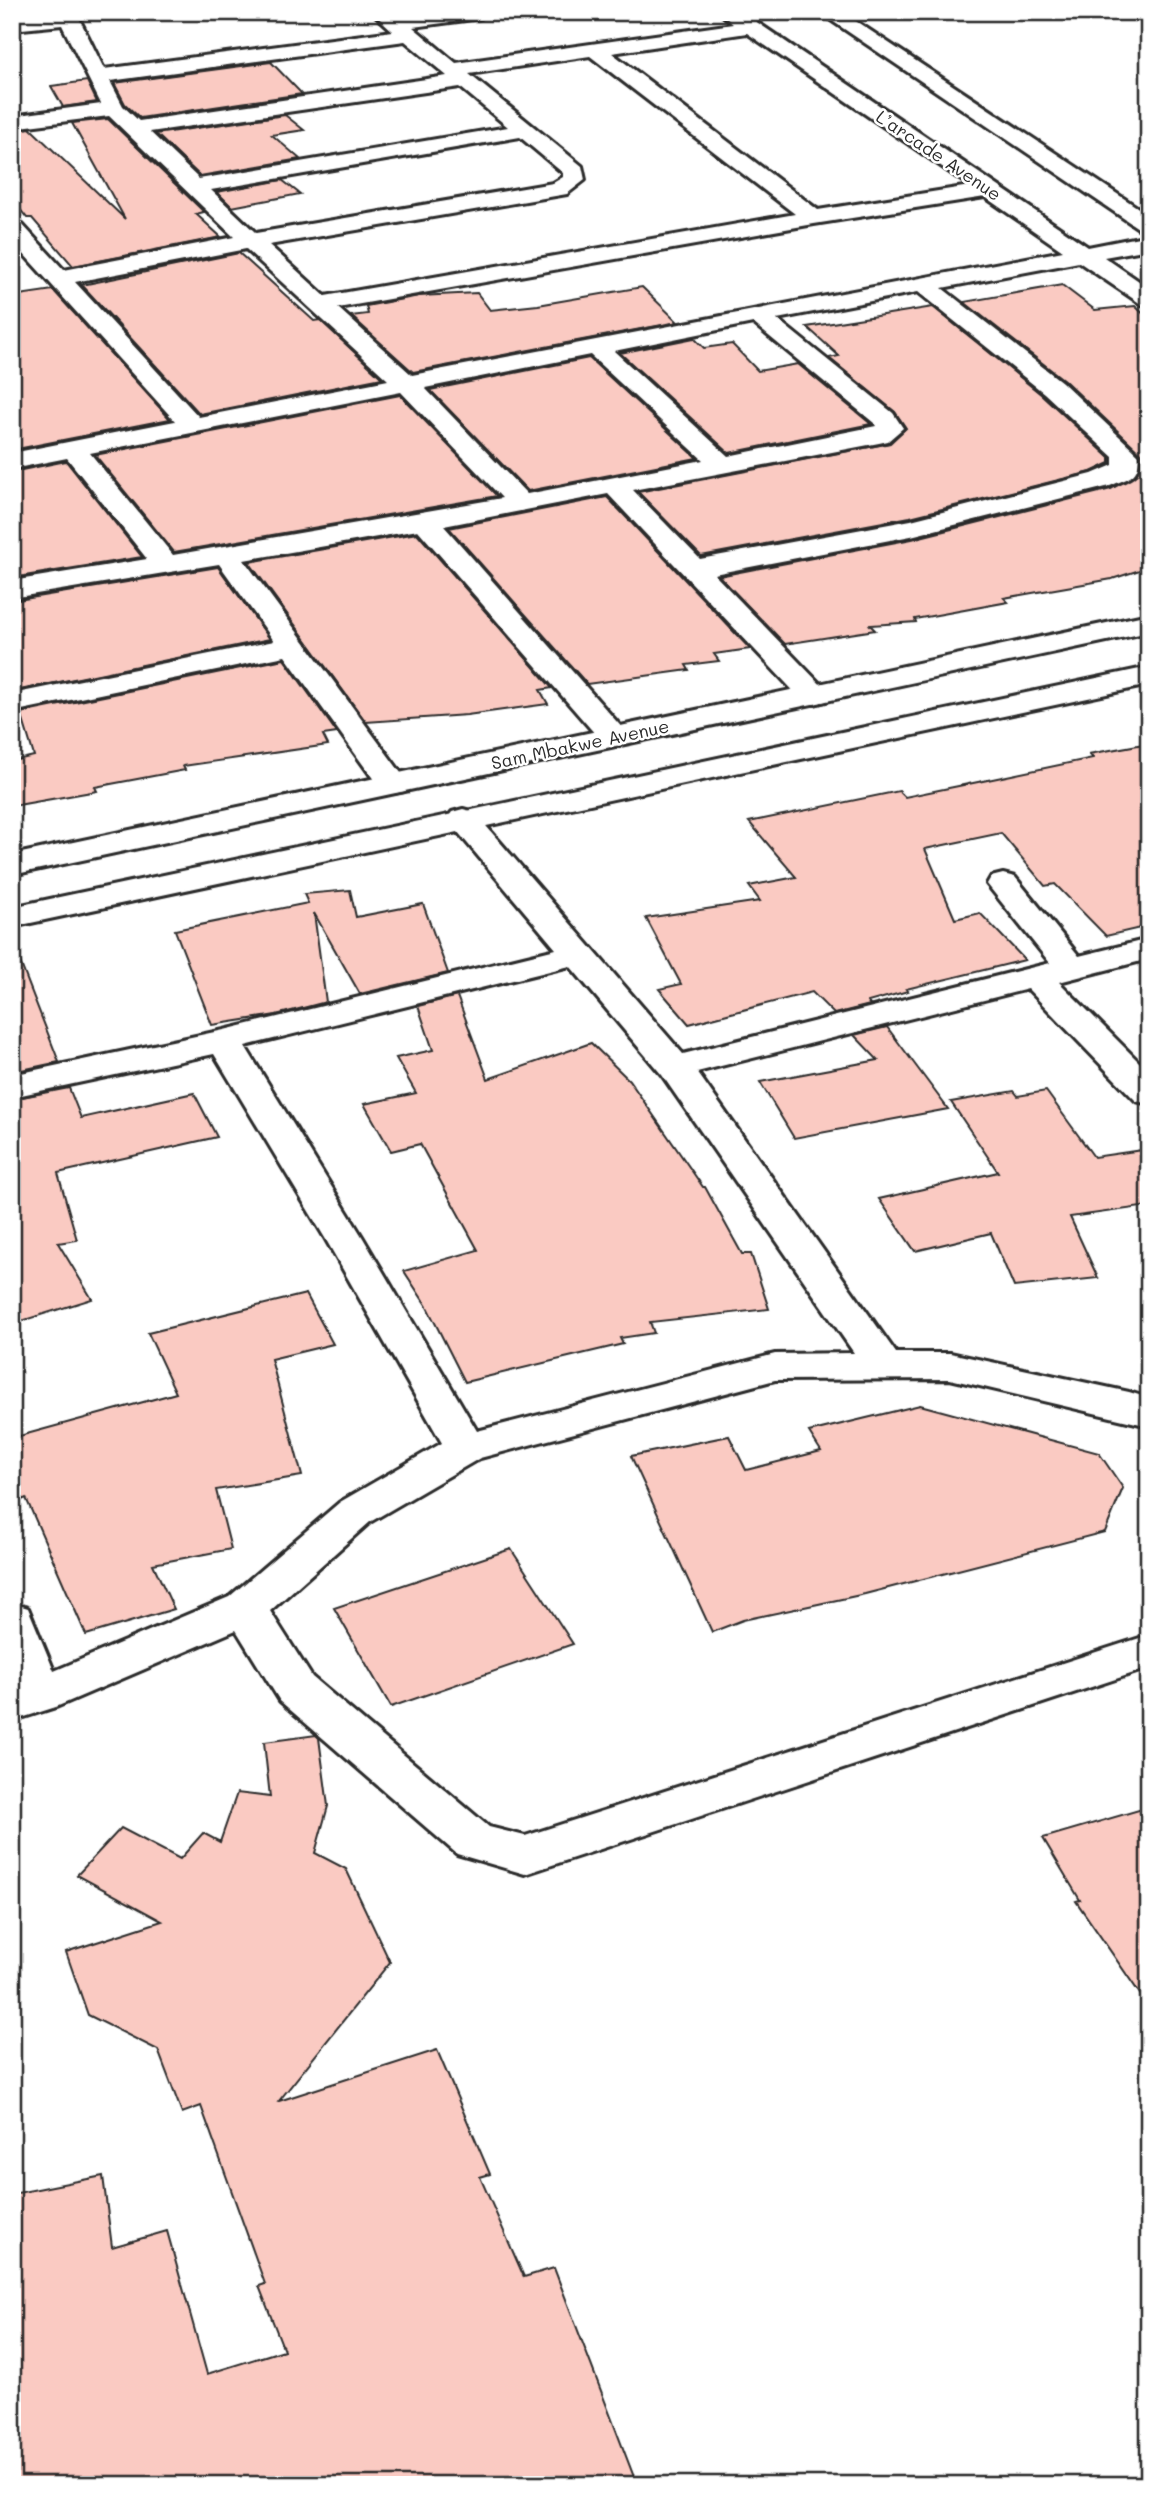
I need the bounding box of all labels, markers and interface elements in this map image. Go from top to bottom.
street label: L’arcade Avenue [872,104,1006,206]
street label: Sam Mbakwe Avenue [489,713,671,775]

